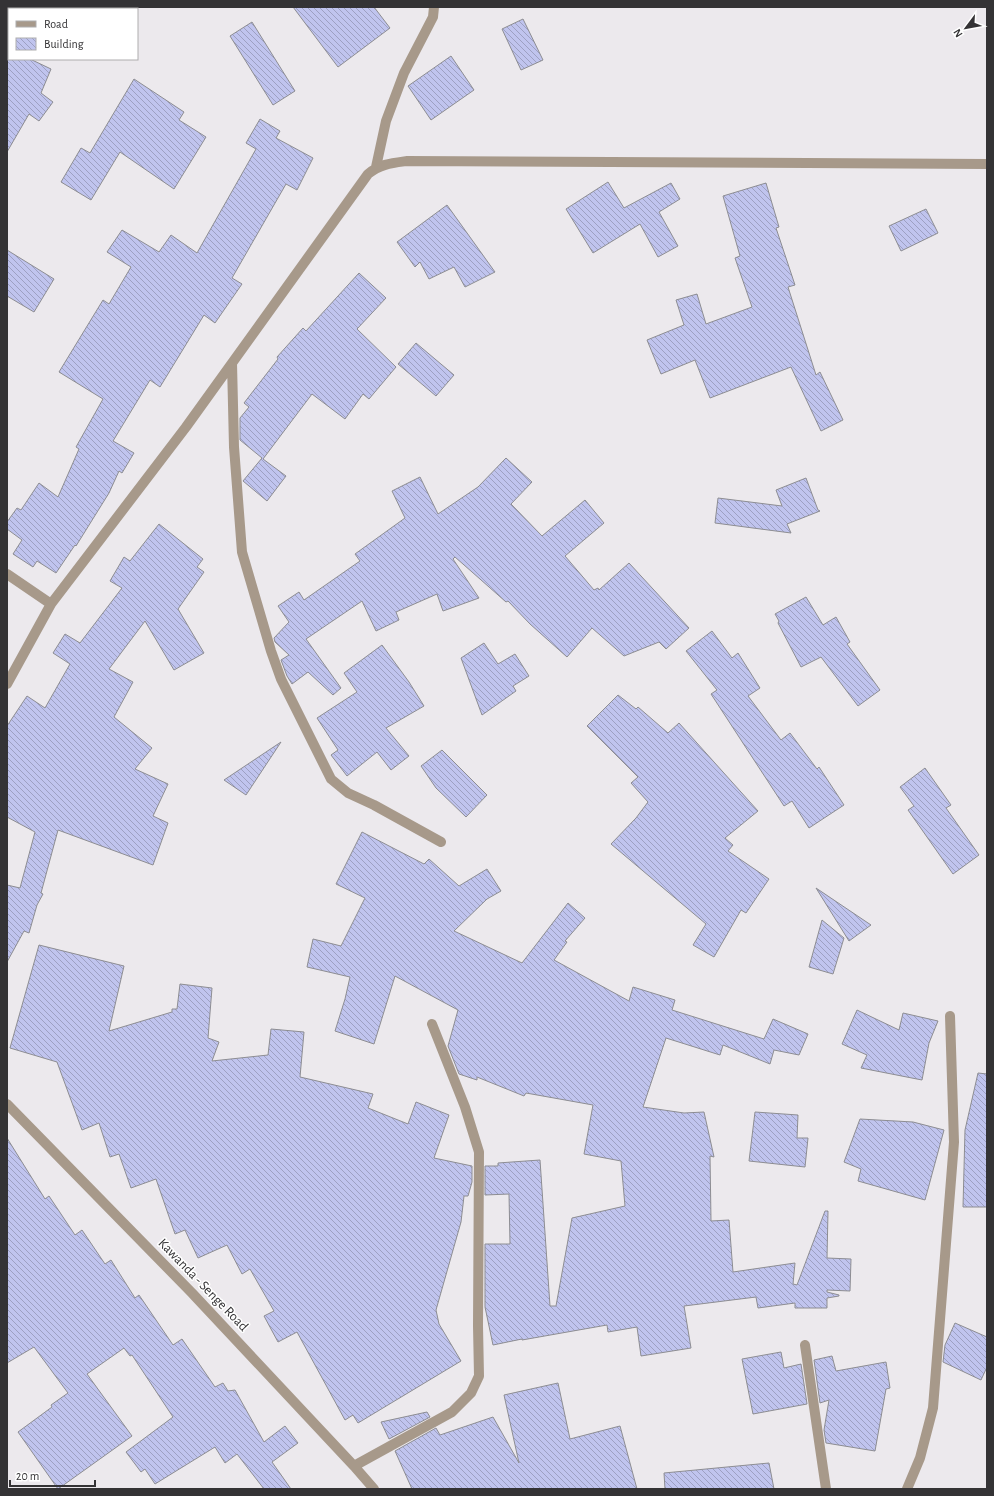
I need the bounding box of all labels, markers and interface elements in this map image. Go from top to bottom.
legend [8,8,138,60]
north arrow [946,8,986,48]
text: Road [44,18,68,30]
text: N [951,27,965,39]
text: Building [44,38,84,50]
street label: Kawanda - Senge Road [155,1236,251,1334]
scale bar [10,1462,95,1488]
text: 20 m [16,1470,39,1482]

